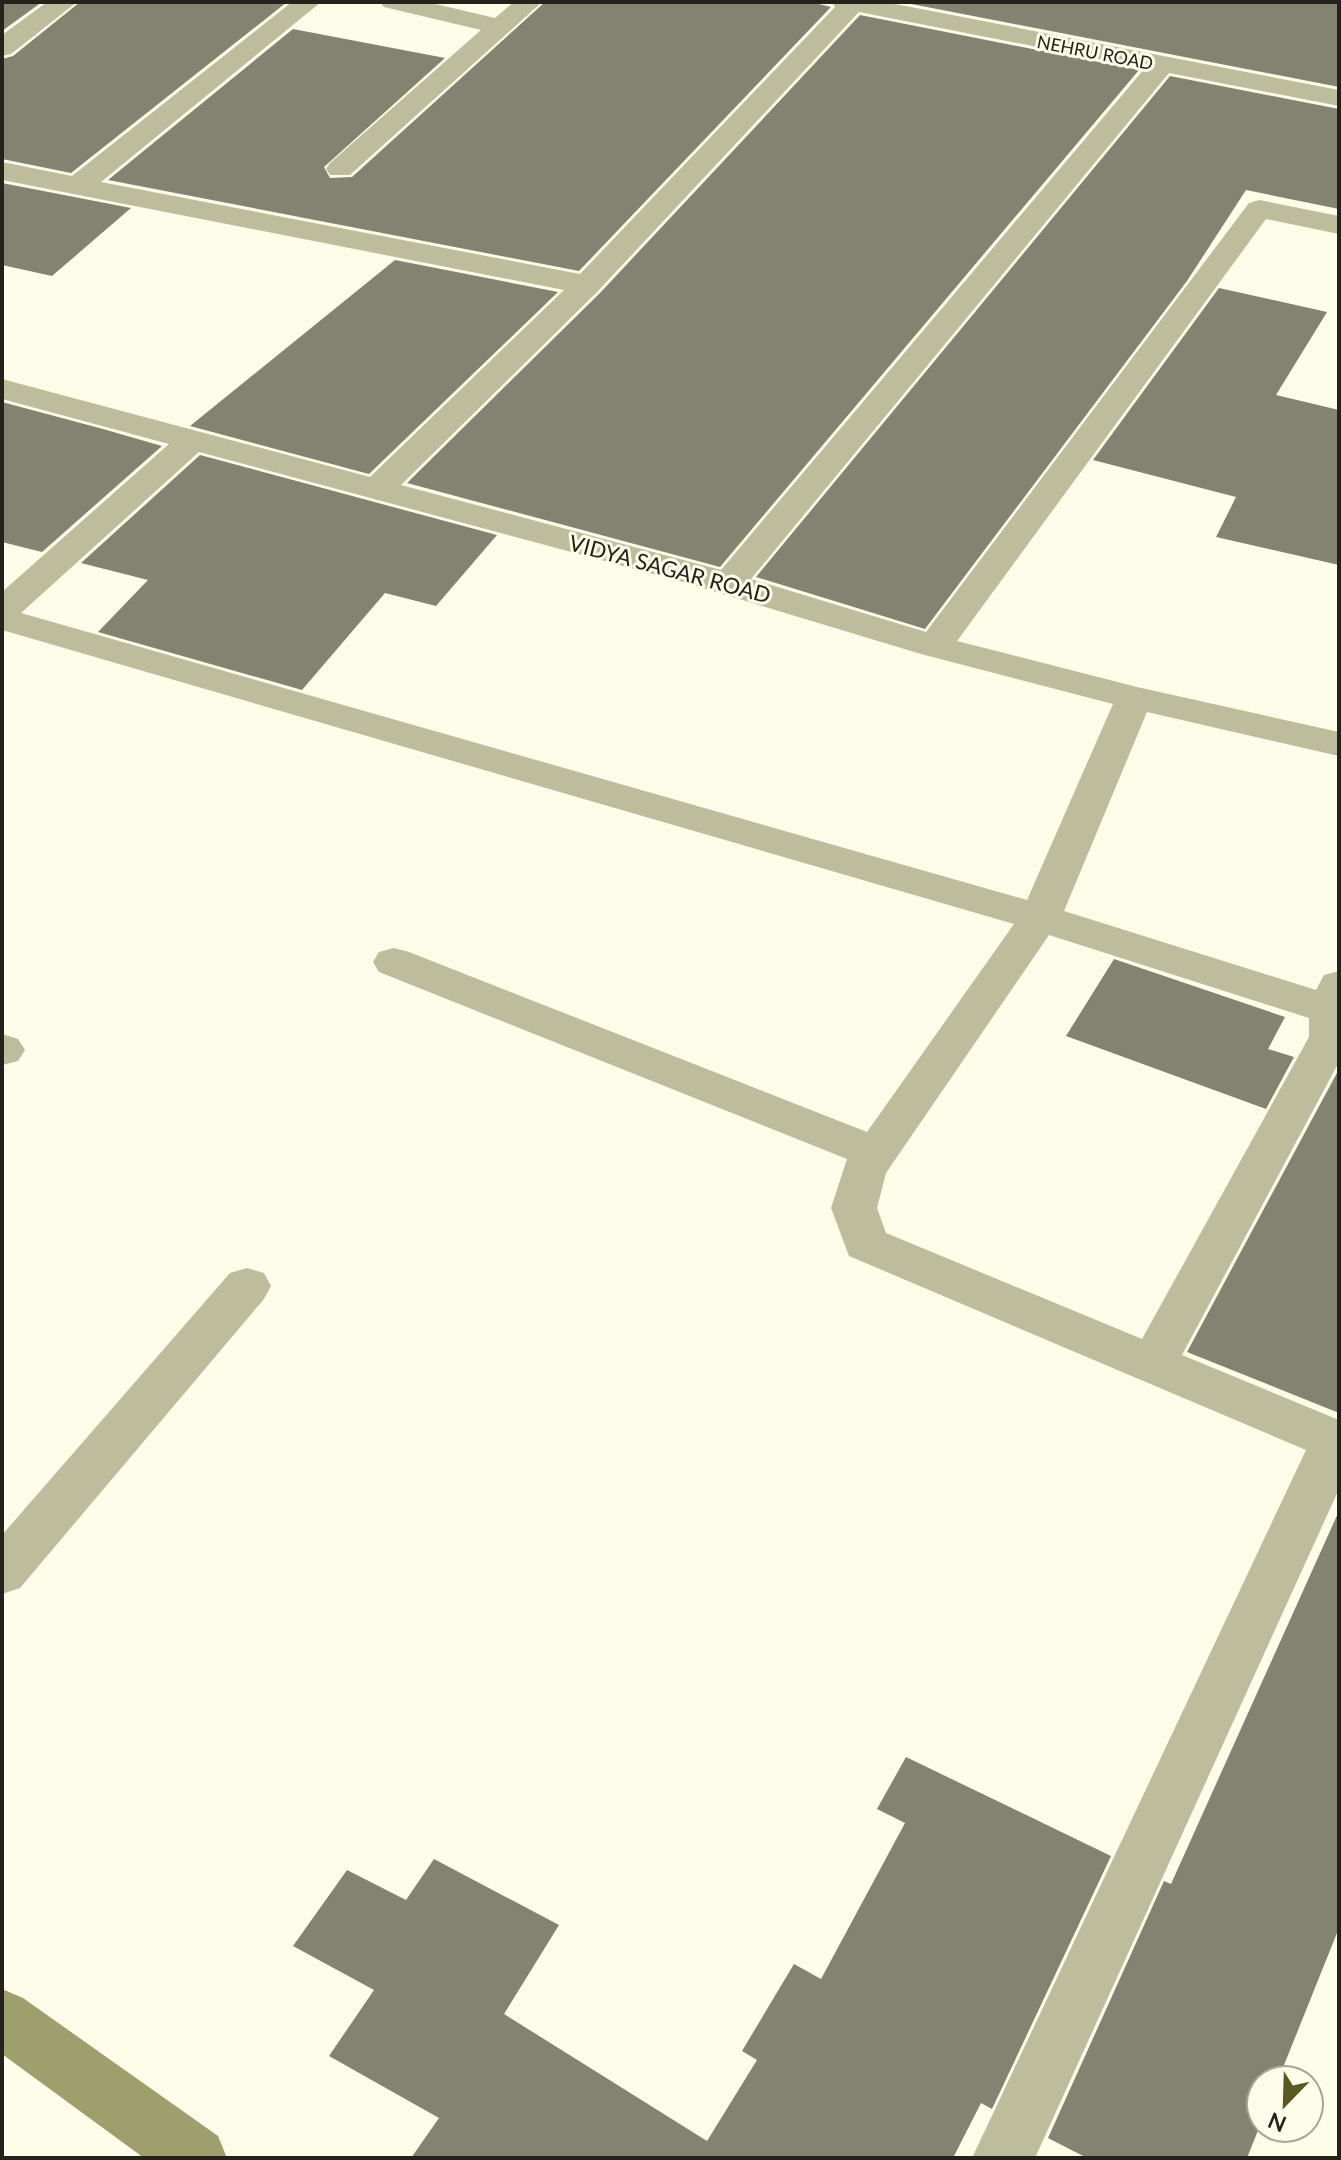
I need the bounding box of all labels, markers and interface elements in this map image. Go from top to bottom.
street label: NEHRU ROAD [1035,30,1155,74]
street label: VIDYA SAGAR ROAD [566,529,774,608]
north arrow [1245,2064,1325,2144]
text: N [1264,2107,1290,2139]

